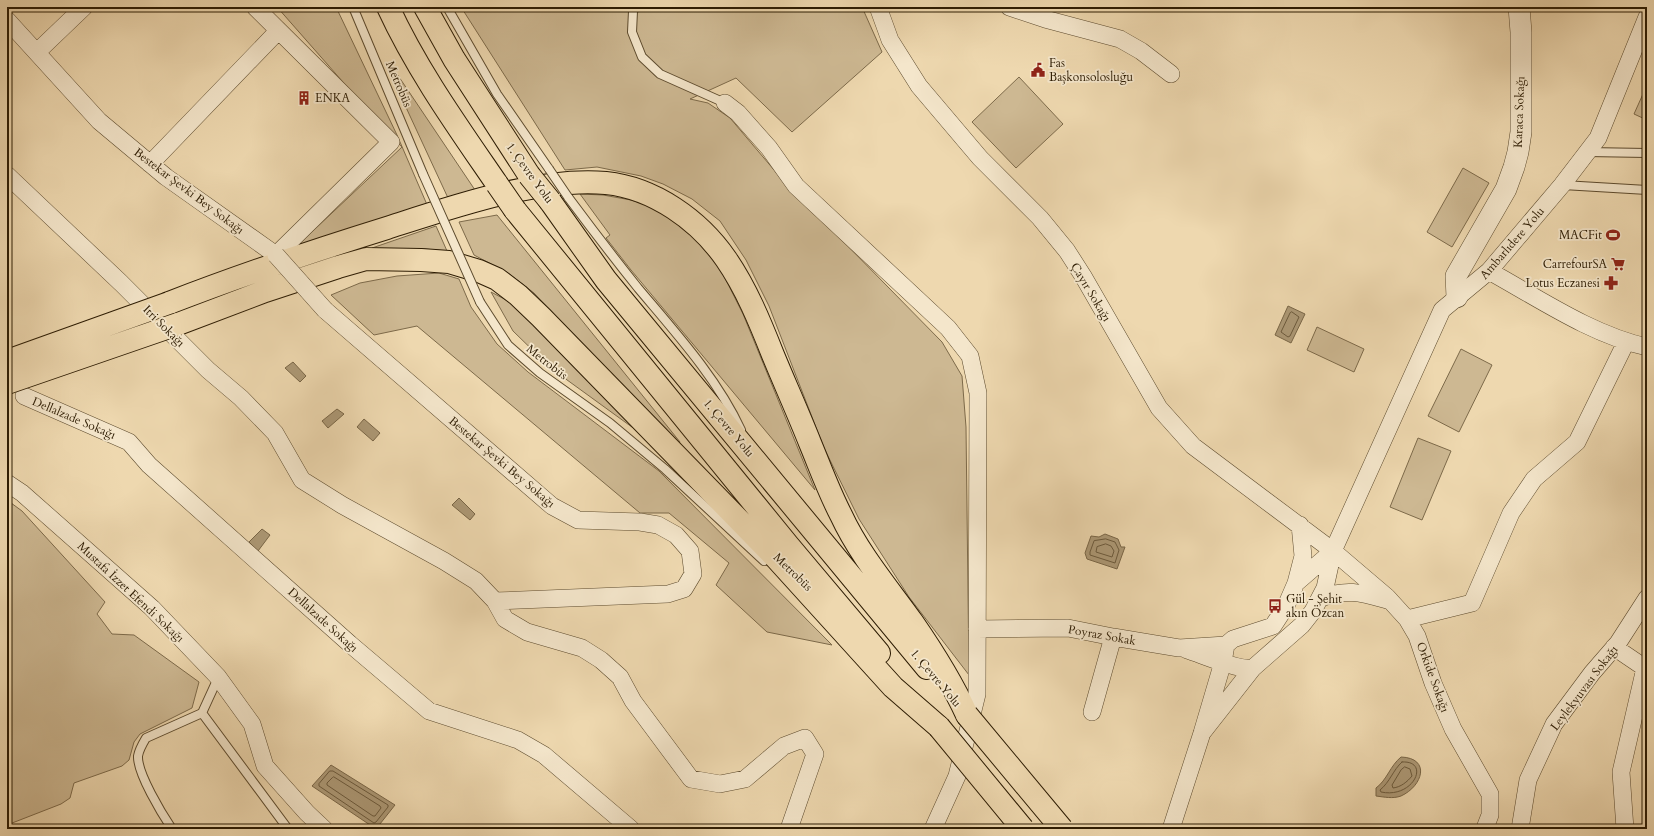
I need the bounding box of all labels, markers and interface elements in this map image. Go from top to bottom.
place label: Fas Başkonsolosluğu [1049,55,1134,85]
street label: Metrobüs [382,59,416,109]
public building icon: Fas Başkonsolosluğu [1030,62,1046,78]
street label: Karaca Sokağı [1510,75,1528,148]
building icon: ENKA [296,90,312,106]
place label: ENKA [315,90,351,106]
street label: 1. Çevre Yolu [503,139,558,207]
street label: Bestekar Şevki Bey Sokağı [131,144,248,238]
street label: Ambarlıdere Yolu [1476,203,1548,283]
place label: MACFit [1559,227,1602,243]
sports icon: MACFit [1605,227,1621,243]
place label: CarrefourSA [1543,256,1607,272]
supermarket icon: CarrefourSA [1610,256,1626,272]
street label: Çayır Sokağı [1067,260,1115,325]
place label: Lotus Eczanesi [1526,275,1601,291]
pharmacy icon: Lotus Eczanesi [1603,275,1619,291]
street label: Itri Sokağı [140,302,189,351]
street label: Metrobüs [523,341,571,383]
street label: Dellalzade Sokağı [30,393,119,443]
street label: 1. Çevre Yolu [700,396,758,461]
street label: Bestekar Şevki Bey Sokağı [446,413,559,512]
street label: Mustafa İzzet Efendi Sokağı [74,537,189,646]
street label: Metrobüs [770,549,816,595]
street label: Dellalzade Sokağı [284,584,362,656]
place label: Gül - Şehit akın Özcan [1286,591,1344,621]
bus stop icon: Gül - Şehit akın Özcan [1267,598,1283,614]
street label: Poyraz Sokak [1067,621,1138,649]
street label: Orkide Sokağı [1413,640,1453,715]
street label: Leylekyuvası Sokağı [1547,642,1622,734]
street label: 1. Çevre Yolu [907,646,965,711]

